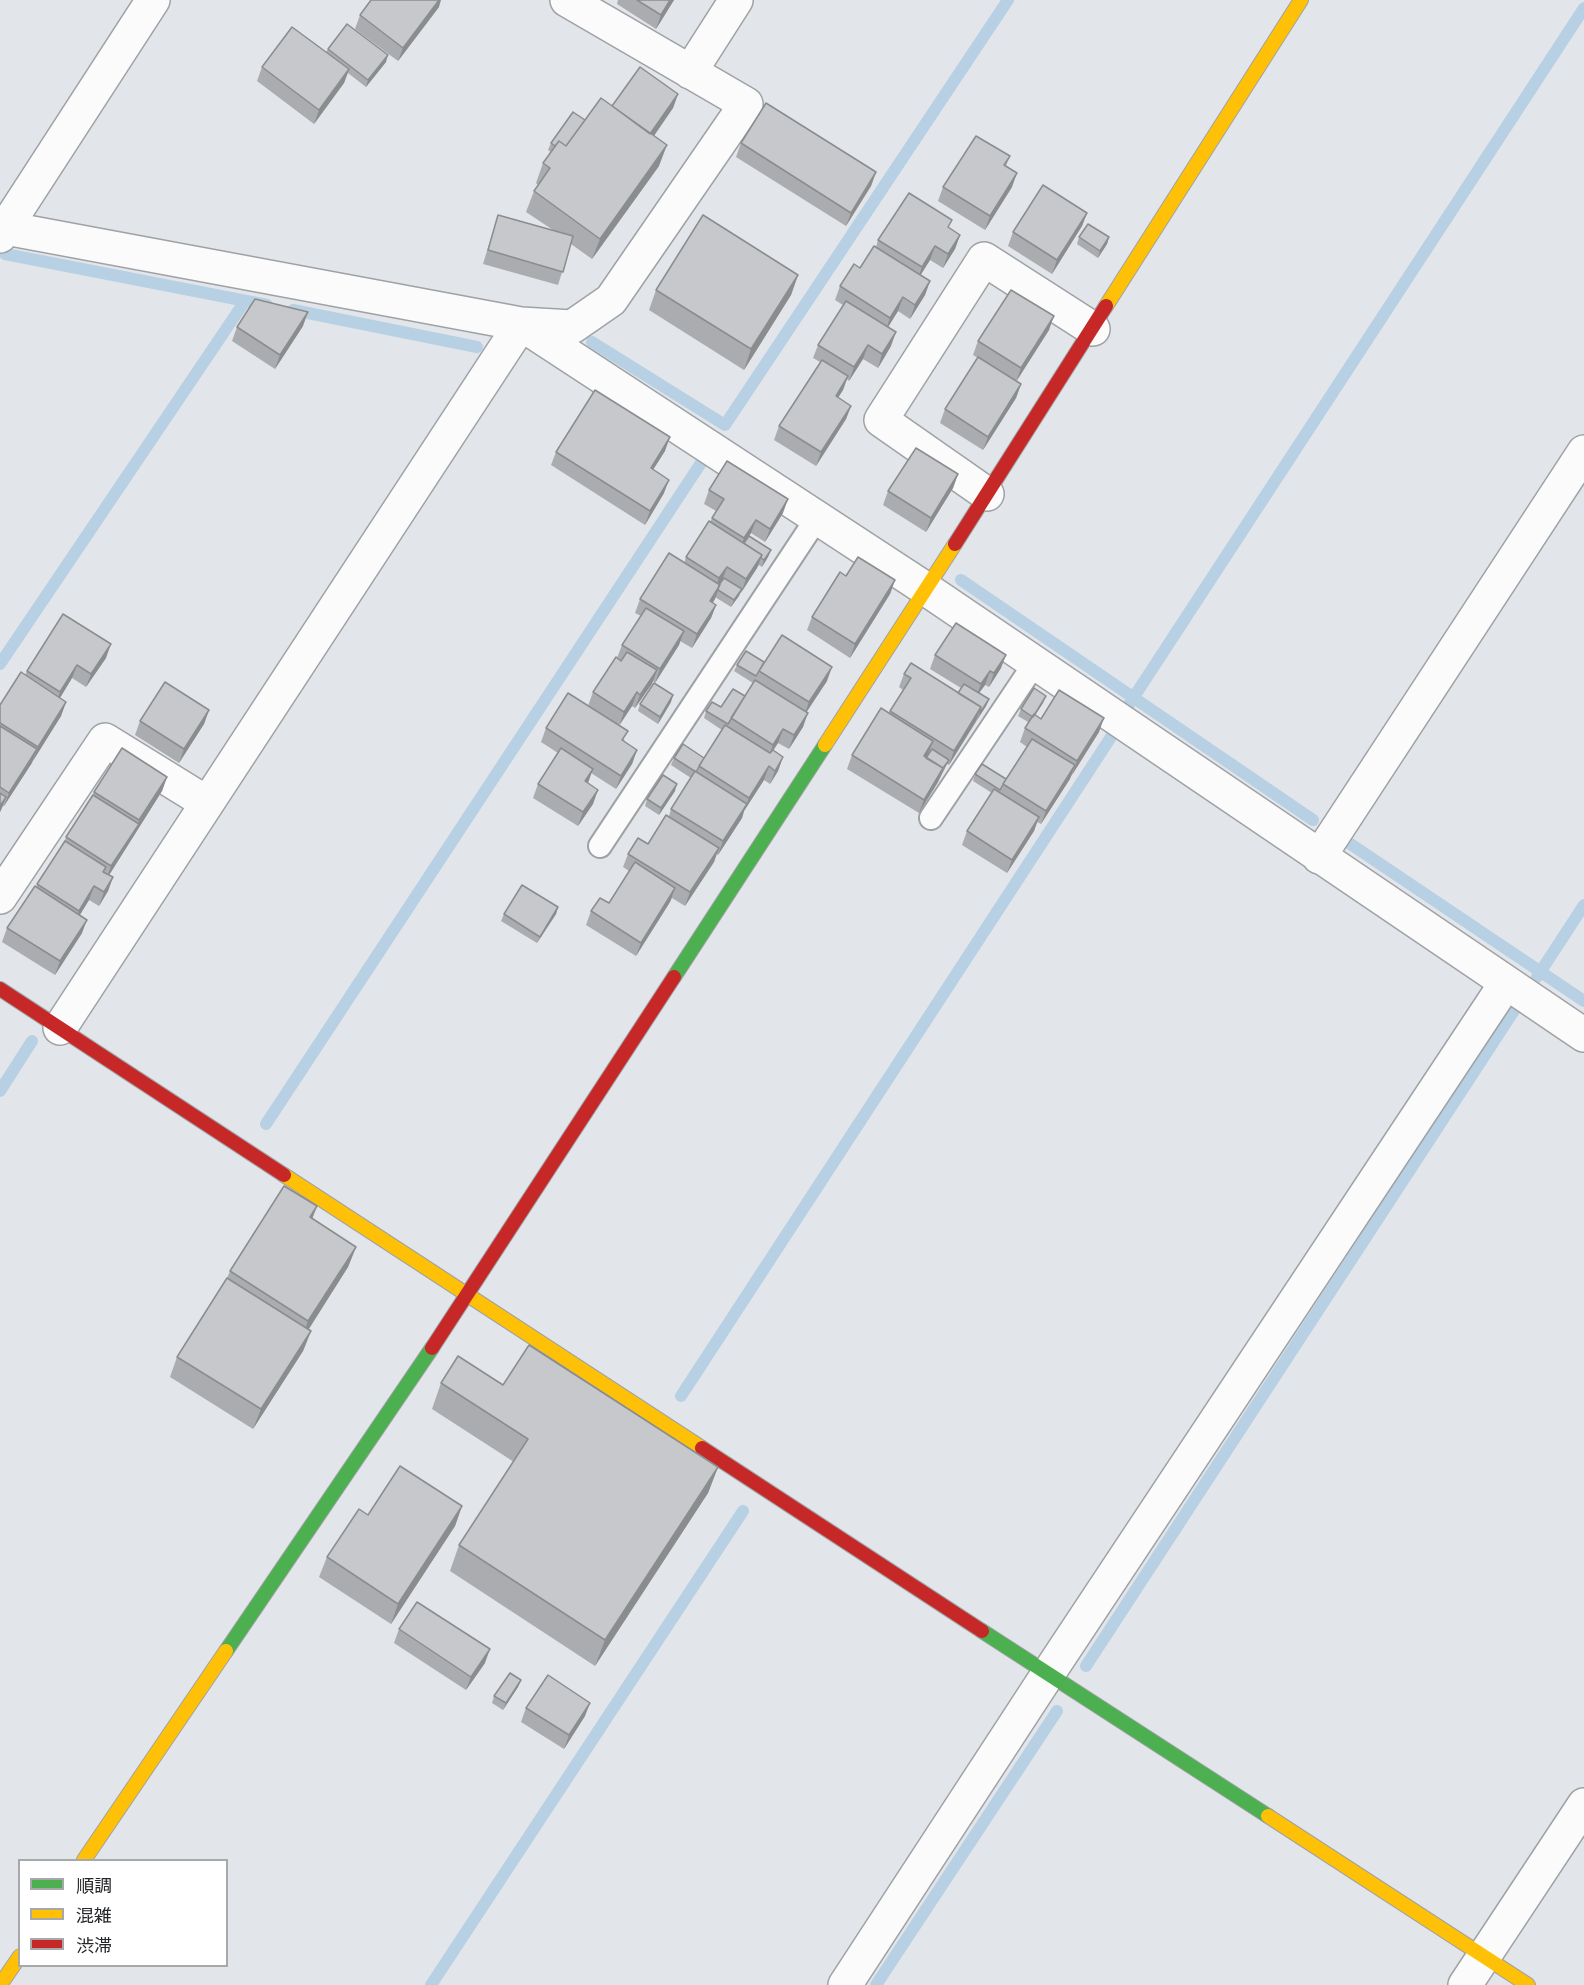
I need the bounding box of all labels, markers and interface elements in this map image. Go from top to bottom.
legend [18,1859,228,1967]
text: 順調 [76,1875,112,1896]
text: 混雑 [76,1905,112,1926]
text: 渋滞 [76,1935,112,1956]

